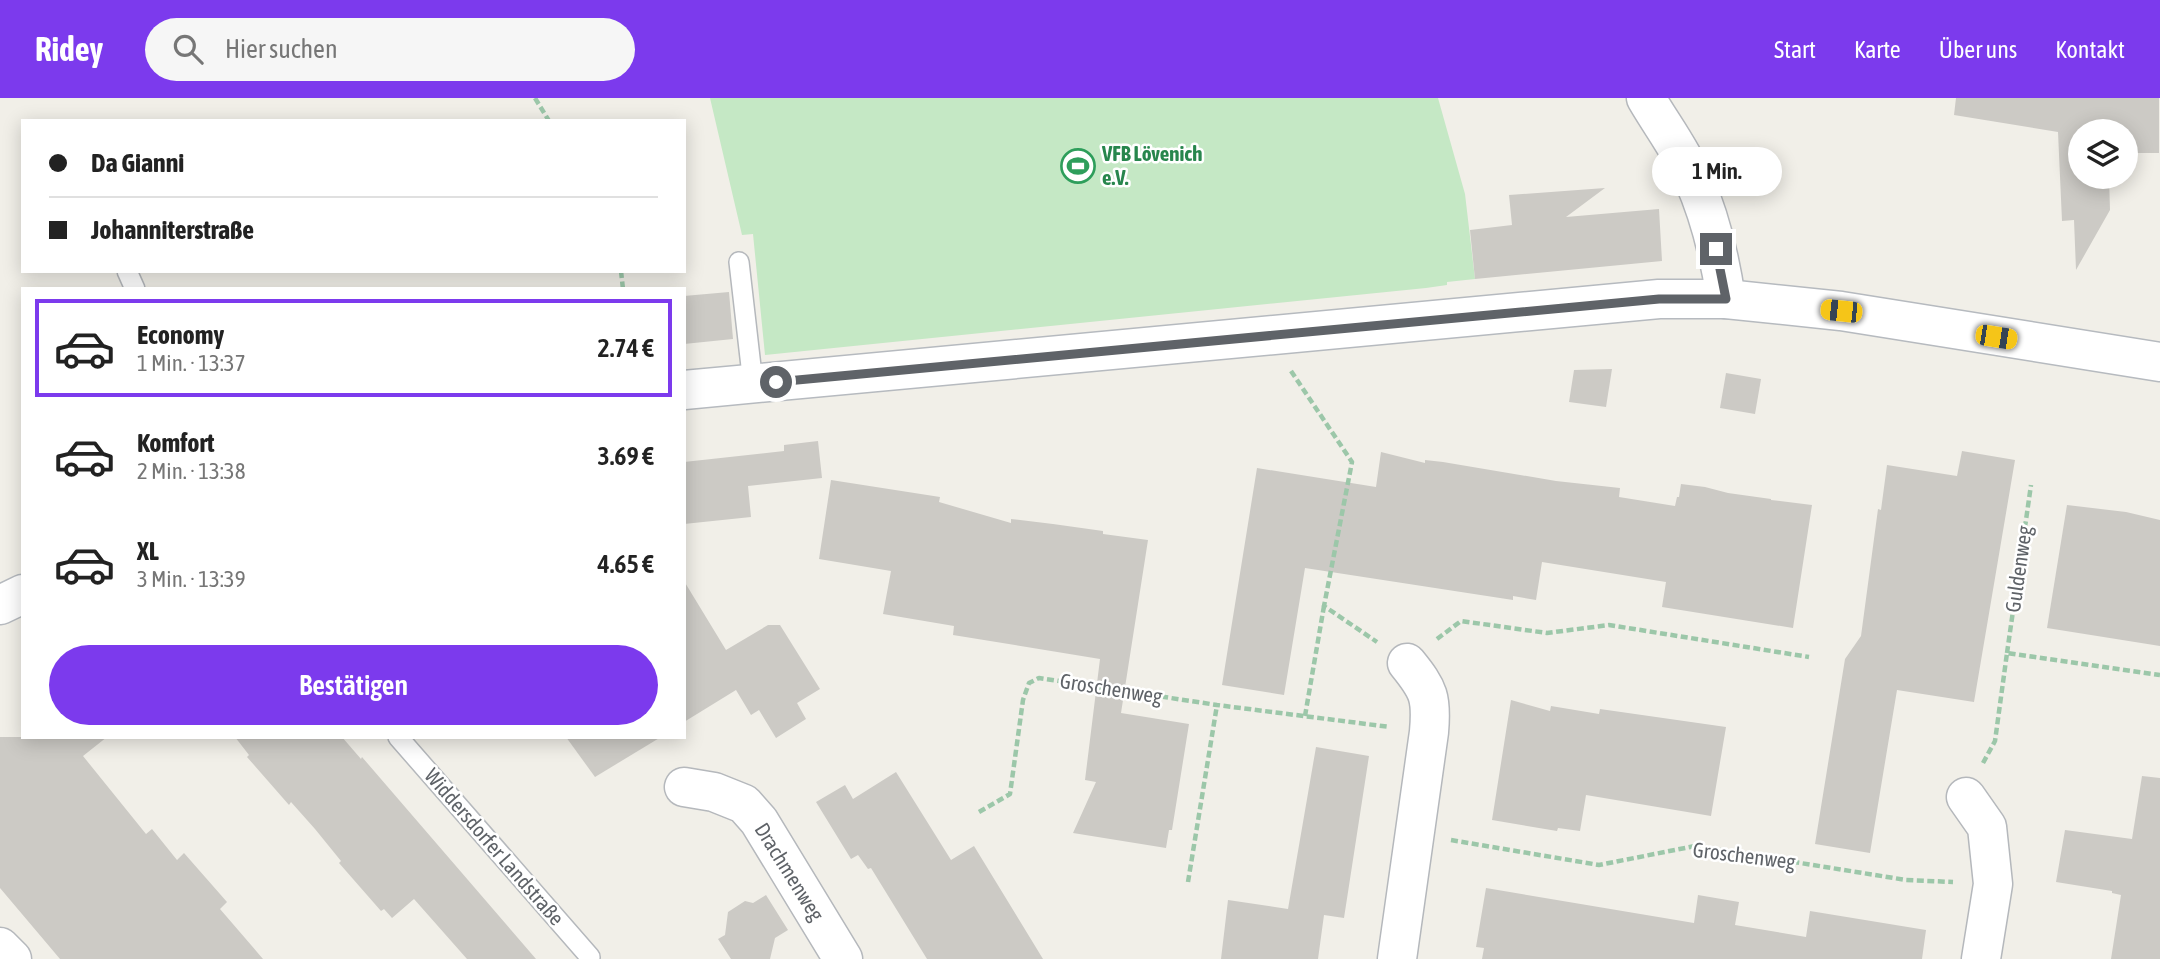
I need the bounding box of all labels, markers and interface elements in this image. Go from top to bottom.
search box [145,18,635,81]
text: Ridey [35,30,103,68]
icon: search [169,30,207,68]
text: Hier suchen [225,34,338,64]
text: Start [1774,36,1816,63]
text: Karte [1854,36,1901,63]
text: Über uns [1939,36,2017,63]
text: Kontakt [2055,36,2125,63]
map controls [2068,119,2138,189]
button: layers [2068,119,2138,189]
place label: VFB Lövenich e.V. [1101,141,1202,189]
sports icon: VFB Lövenich e.V. [1059,147,1097,185]
text: Da Gianni [91,148,184,178]
callout: 1 Min. [1651,148,1781,197]
text: 1 Min. [1692,158,1742,184]
text: Johanniterstraße [91,215,254,245]
route end [1700,233,1732,265]
car [1820,298,1863,324]
icon: car [53,317,116,380]
text: Economy [137,320,224,350]
car [1974,323,2019,351]
text: 2.74 € [597,333,654,363]
text: 1 Min. · 13:37 [137,350,245,376]
route start [760,366,792,398]
icon: car [53,425,116,488]
text: Komfort [137,428,214,458]
text: 3.69 € [597,441,654,471]
text: 2 Min. · 13:38 [137,458,245,484]
street label: Guldenweg [2000,524,2036,614]
icon: car [53,533,116,596]
text: XL [137,536,159,566]
text: 4.65 € [597,549,654,579]
text: 3 Min. · 13:39 [137,566,245,592]
button: Bestätigen [49,645,658,725]
street label: Groschenweg [1058,668,1164,708]
street label: Widdersdorfer Landstraße [420,763,569,930]
street label: Drachmenweg [750,818,829,925]
street label: Groschenweg [1691,837,1797,873]

